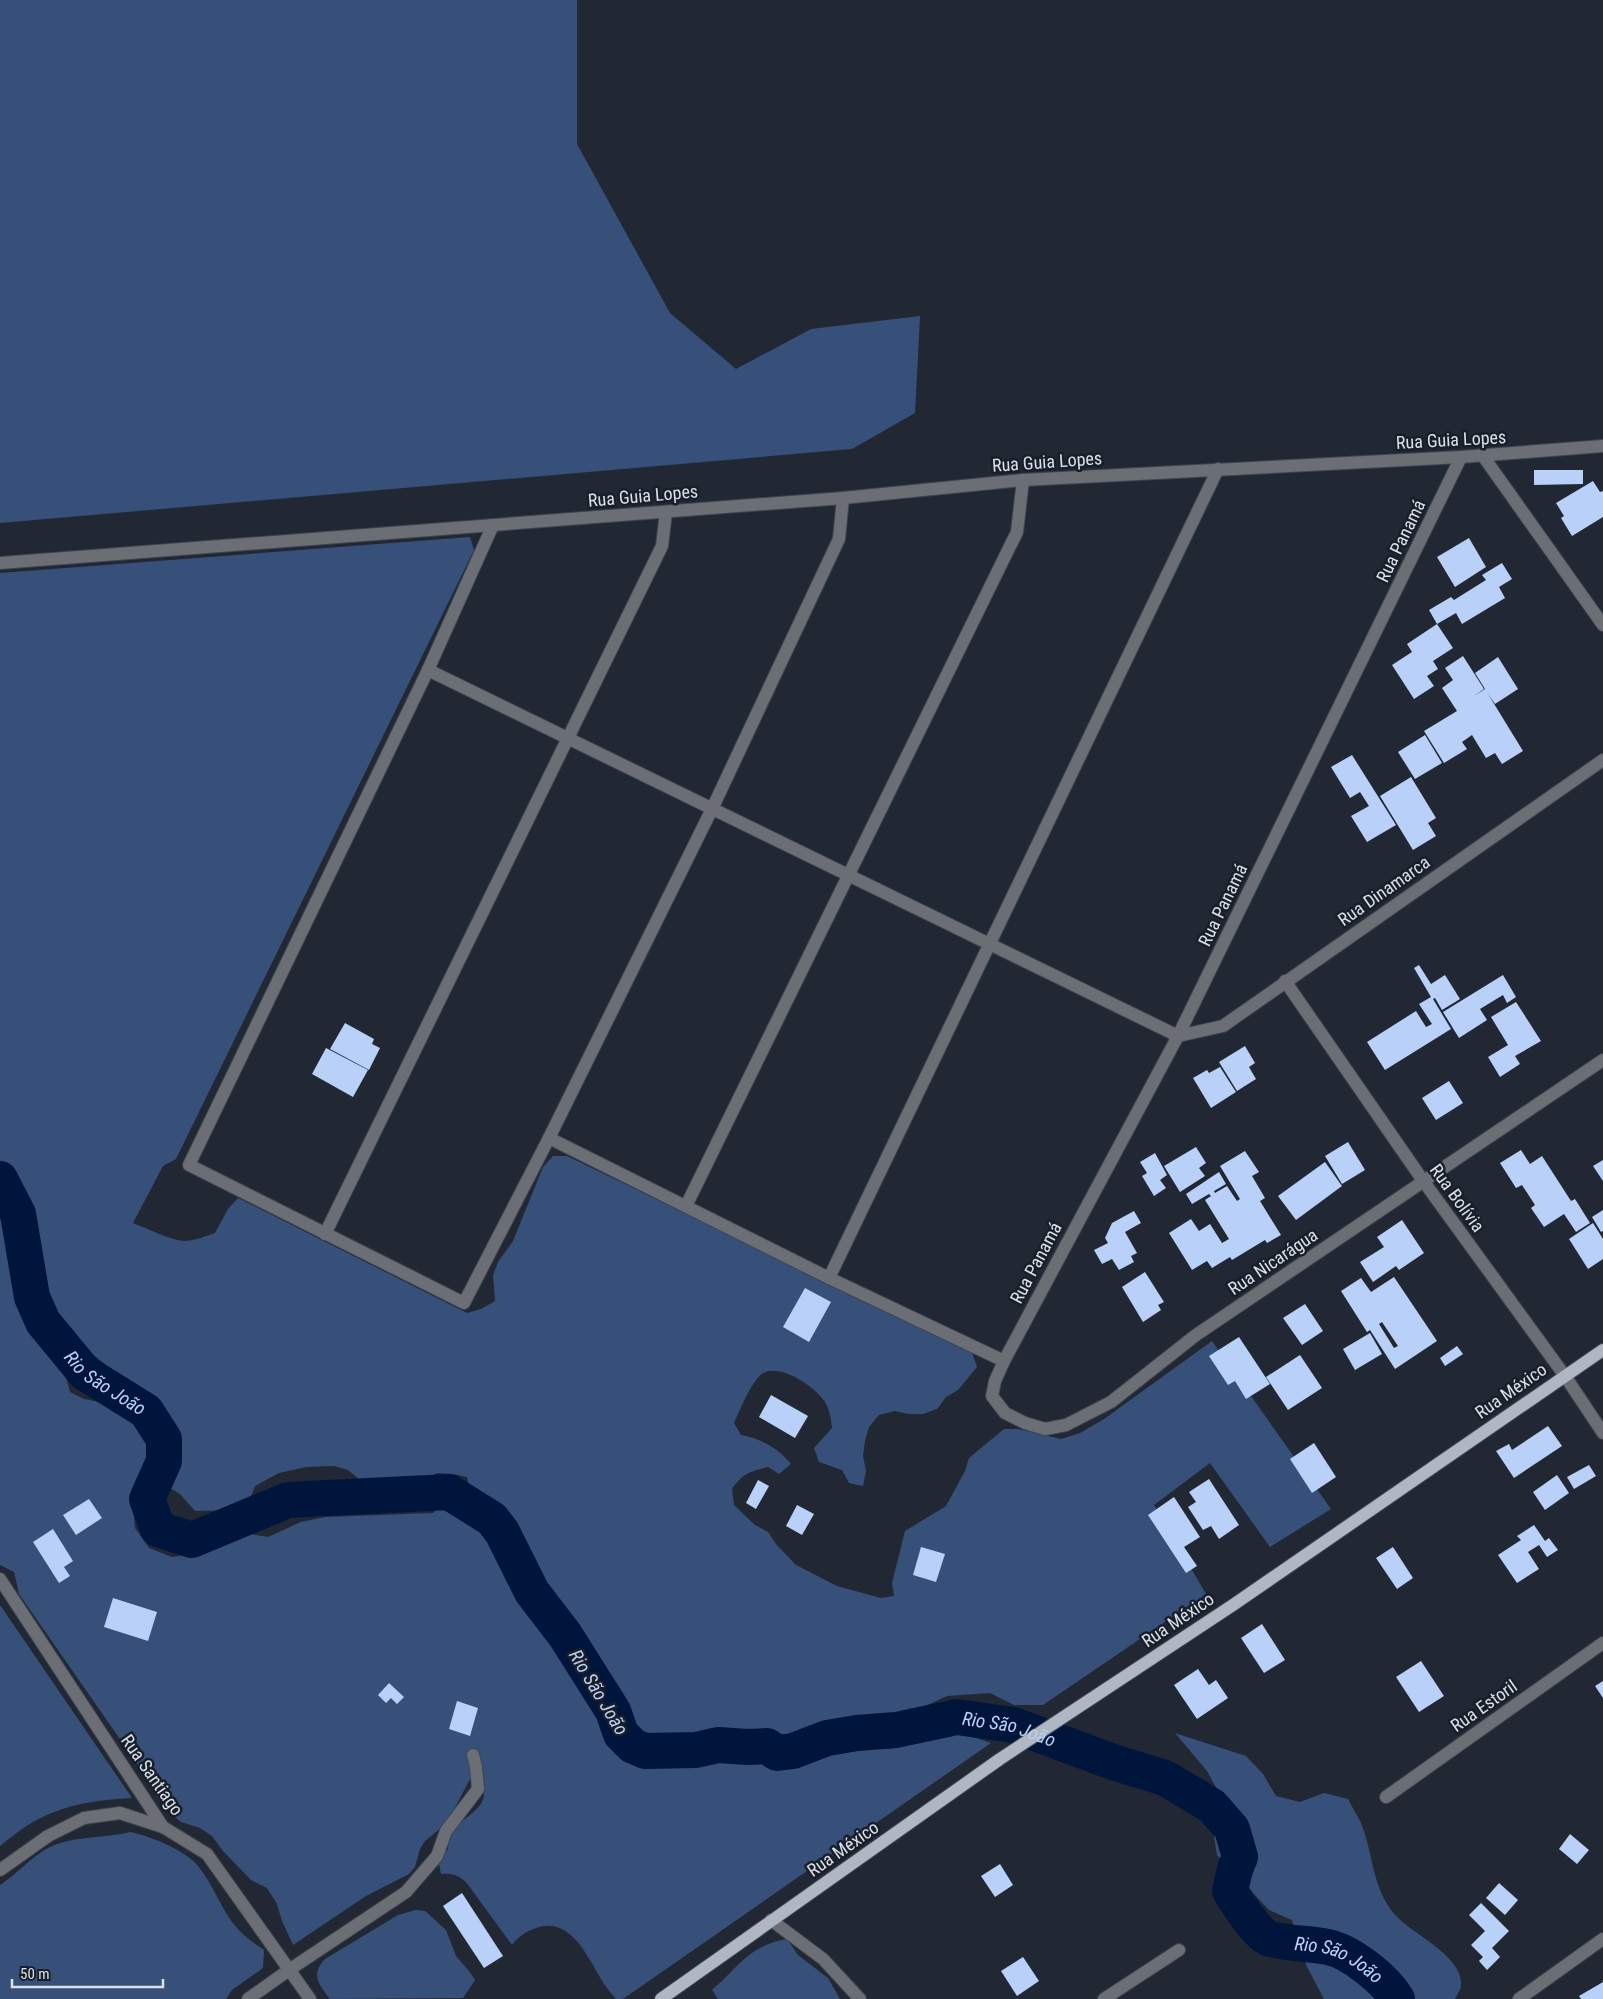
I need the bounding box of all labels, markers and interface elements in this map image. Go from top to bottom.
street label: Rua Guia Lopes [1395,426,1507,453]
street label: Rua Guia Lopes [991,447,1103,476]
street label: Rua Guia Lopes [587,480,699,511]
street label: Rua Panamá [1372,496,1430,585]
street label: Rua Dinamarca [1334,851,1434,930]
street label: Rua Panamá [1194,860,1252,949]
street label: Rua Bolívia [1426,1160,1489,1236]
street label: Rua Panamá [1005,1219,1066,1307]
street label: Rua Nicarágua [1224,1224,1321,1299]
water label: Rio São João [59,1346,150,1420]
street label: Rua México [1471,1358,1551,1423]
street label: Rua México [1138,1588,1218,1651]
water label: Rio São João [564,1645,633,1739]
street label: Rua Estoril [1447,1675,1521,1736]
water label: Rio São João [961,1707,1059,1752]
street label: Rua Santiago [117,1730,188,1819]
street label: Rua México [803,1816,883,1881]
water label: Rio São João [1294,1932,1388,1988]
scale bar [12,1956,164,1988]
text: 50 m [20,1965,50,1983]

